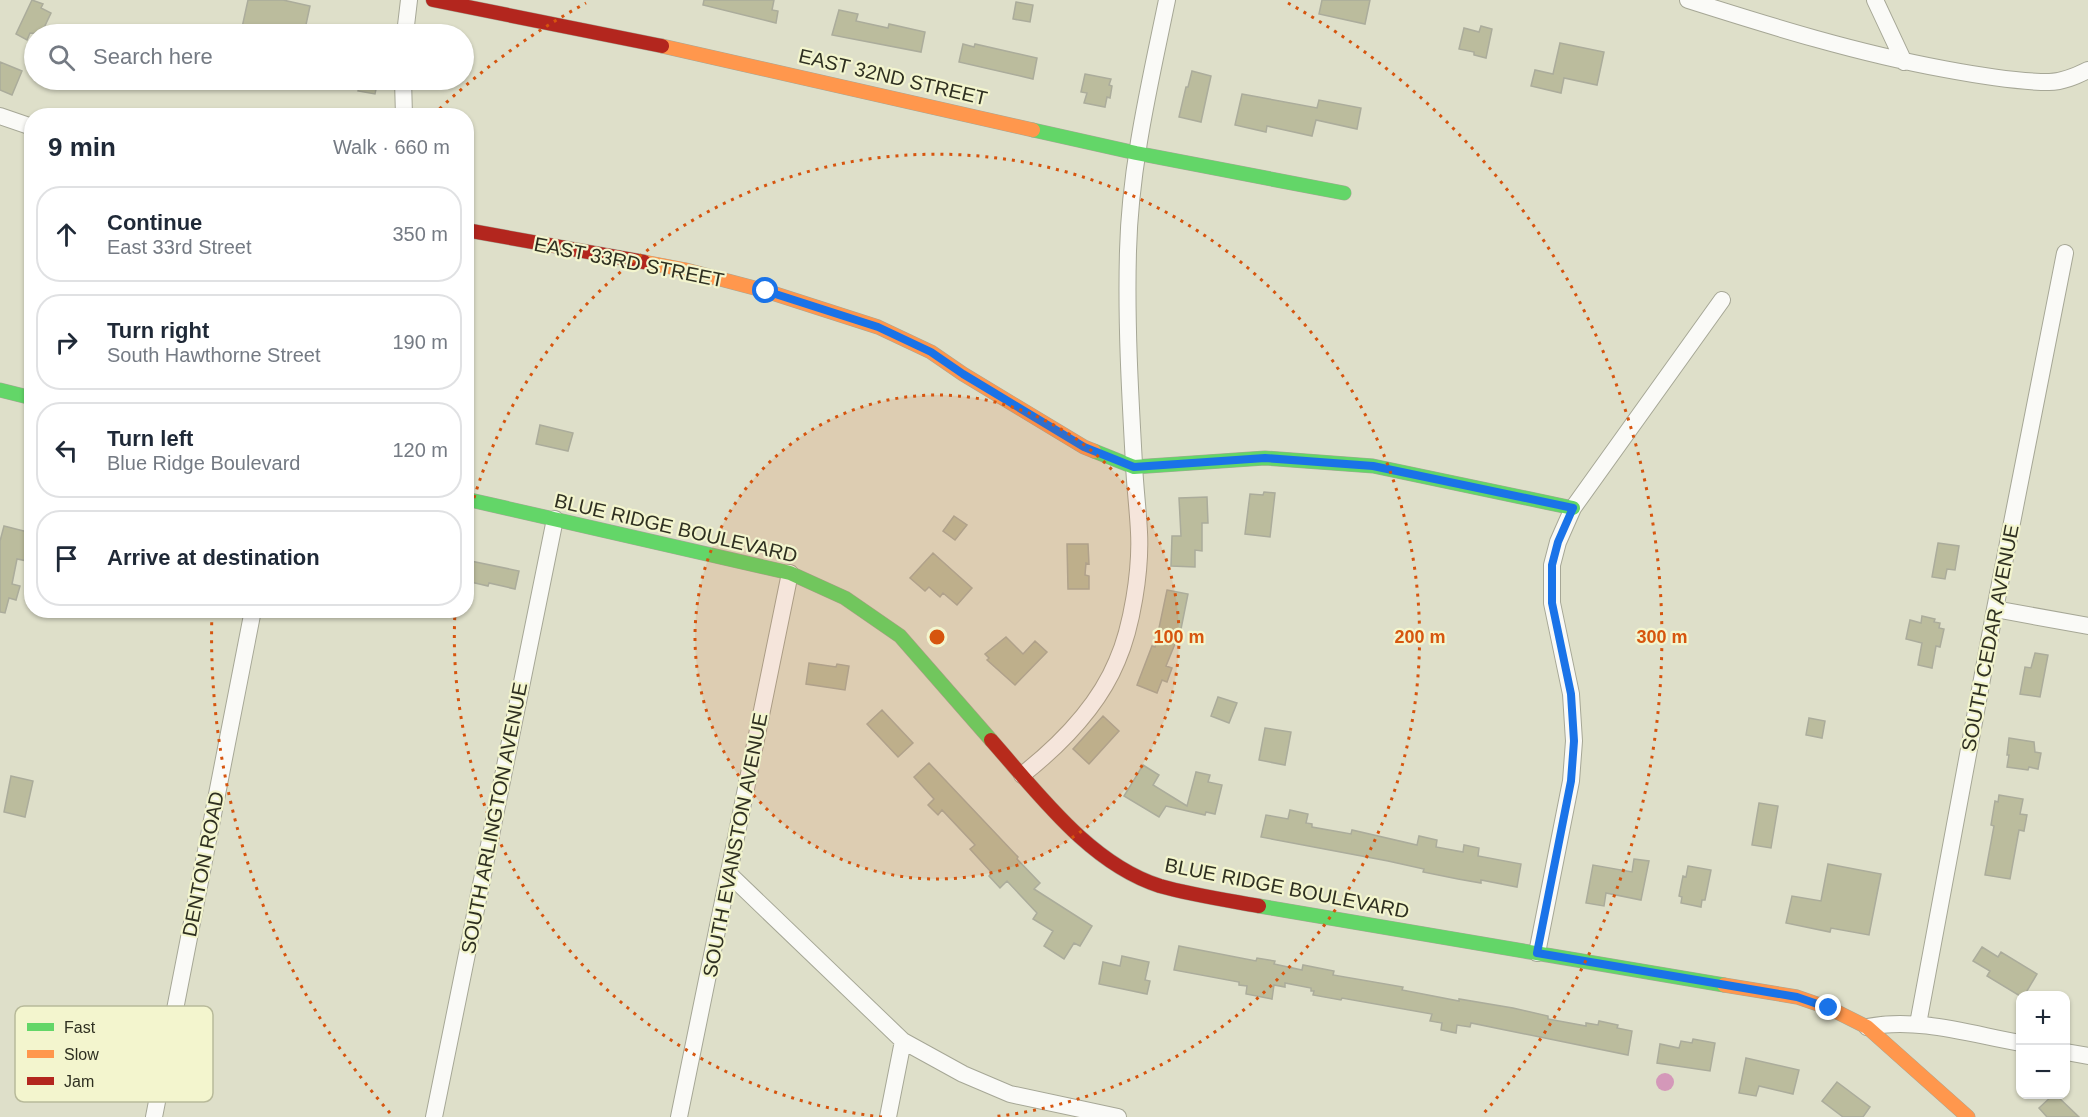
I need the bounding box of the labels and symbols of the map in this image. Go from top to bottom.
street label: EAST 32ND STREET [796,45,990,109]
street label: EAST 33RD STREET [532,233,726,291]
route start [752,277,778,303]
street label: BLUE RIDGE BOULEVARD [552,489,800,567]
street label: SOUTH CEDAR AVENUE [1957,523,2023,753]
centre of rings [927,627,947,647]
text: 100 m [1153,627,1205,647]
text: 200 m [1394,627,1446,647]
text: 300 m [1636,627,1688,647]
street label: SOUTH ARLINGTON AVENUE [457,680,531,956]
street label: SOUTH EVANSTON AVENUE [699,711,771,979]
street label: DENTON ROAD [178,790,228,938]
street label: BLUE RIDGE BOULEVARD [1163,853,1411,923]
route end [1815,994,1841,1020]
legend [15,1006,213,1102]
text: Fast [64,1019,96,1036]
text: Slow [64,1046,99,1063]
text: Jam [64,1073,94,1090]

